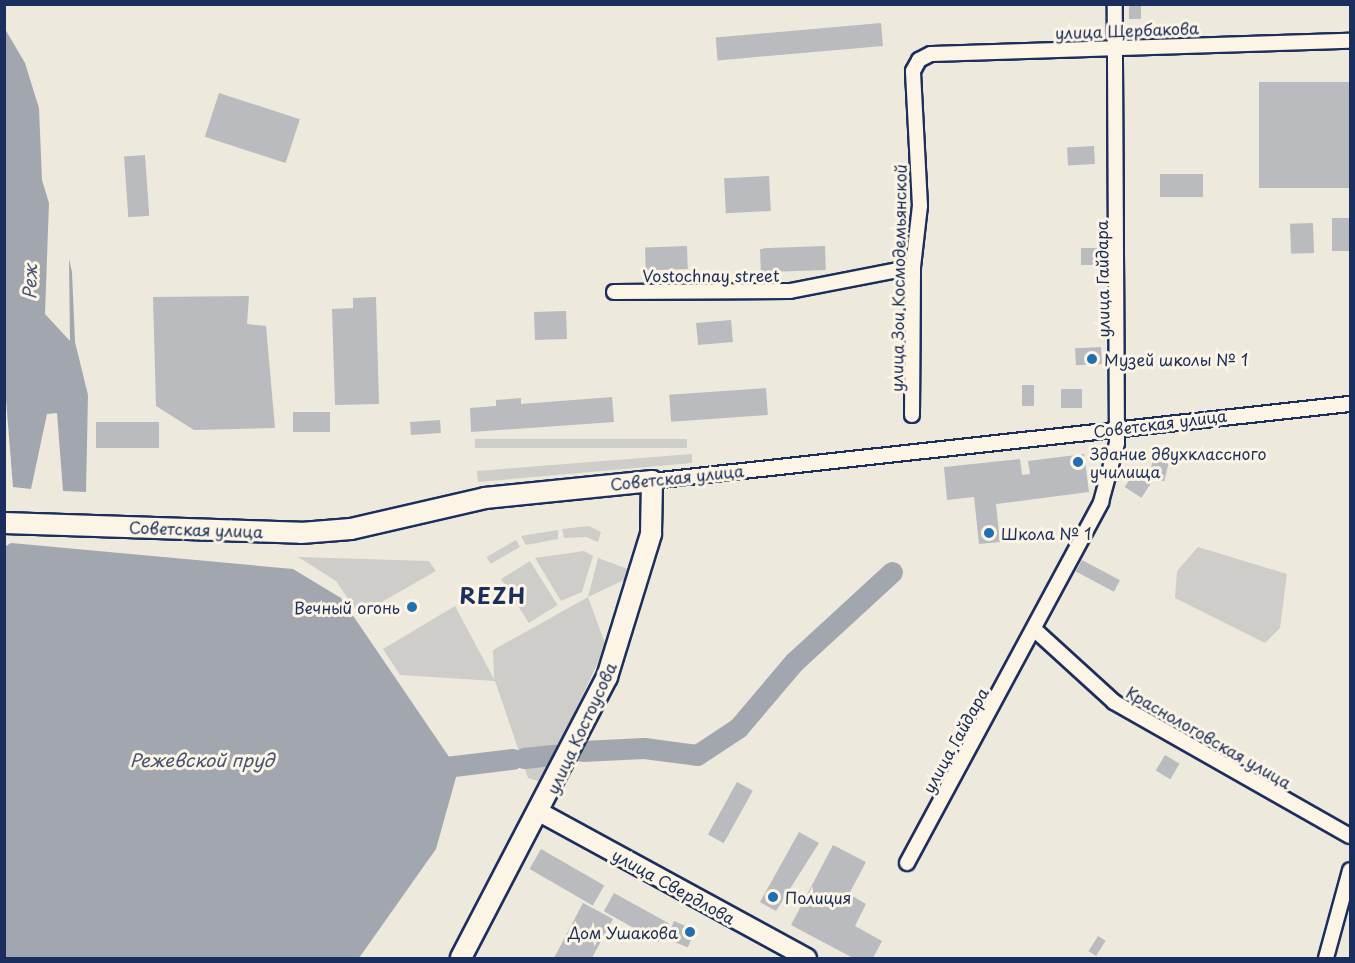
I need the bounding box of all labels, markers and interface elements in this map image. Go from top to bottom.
street label: улица Щербакова [1054,18,1200,42]
street label: улица Зои Космодемьянской [886,163,910,393]
street label: улица Гайдара [1091,220,1113,338]
water label: Реж [19,265,41,299]
street label: Vostochnay street [642,265,780,285]
place label: Музей школы № 1 [1104,349,1250,369]
marker: Музей школы № 1 [1085,352,1099,366]
street label: Советская улица [1092,405,1228,441]
place label: Здание двухклассного училища [1090,443,1266,481]
marker: Здание двухклассного училища [1071,455,1085,469]
street label: Советская улица [609,460,745,494]
street label: Советская улица [128,517,264,541]
place label: Школа № 1 [1001,523,1092,543]
marker: Школа № 1 [982,526,996,540]
district label: REZH [460,582,526,608]
place label: Вечный огонь [293,597,400,617]
marker: Вечный огонь [405,600,419,614]
street label: улица Костоусова [542,659,620,797]
street label: Краснологовская улица [1123,682,1295,792]
street label: улица Гайдара [918,684,992,796]
water label: Режевской пруд [130,749,274,771]
street label: улица Свердлова [609,844,739,928]
place label: Полиция [785,887,851,907]
marker: Полиция [766,890,780,904]
place label: Дом Ушакова [567,922,678,942]
marker: Дом Ушакова [683,925,697,939]

